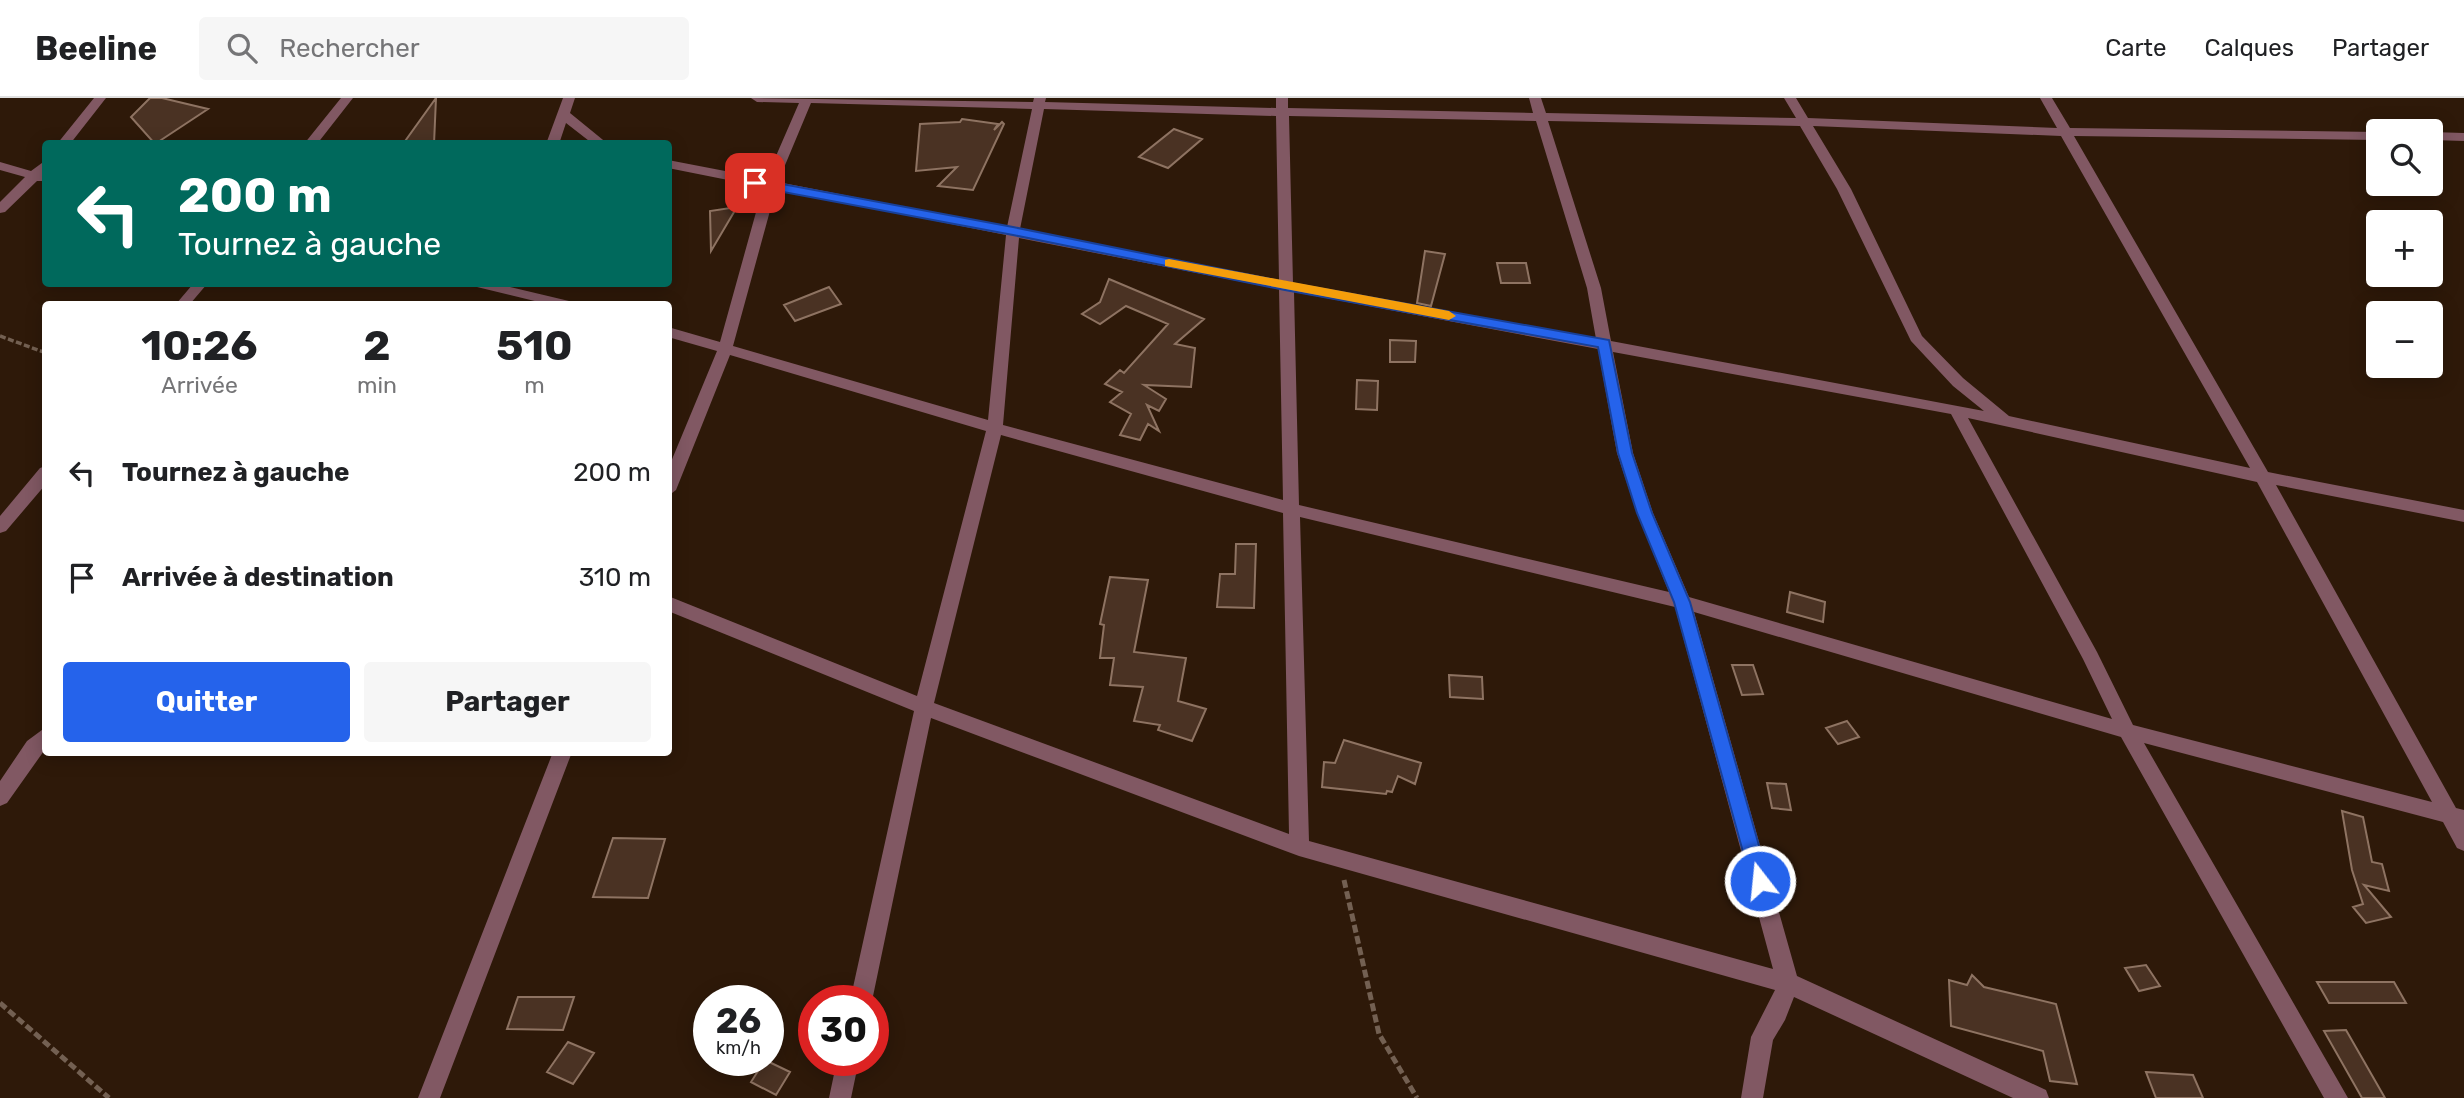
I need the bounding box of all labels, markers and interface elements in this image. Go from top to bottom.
search box [199,17,689,80]
text: Beeline [35,29,157,68]
icon: search [223,29,261,67]
text: Rechercher [279,33,420,64]
text: Carte [2105,34,2166,62]
text: Calques [2204,34,2294,62]
text: Partager [2332,34,2429,62]
map controls [2366,119,2443,378]
button: search [2366,119,2443,196]
pin [725,153,785,213]
icon: arrive [736,164,774,202]
text: 200 m [178,166,332,224]
icon: left [63,168,154,259]
button: + [2366,210,2443,287]
text: Tournez à gauche [178,225,441,263]
button: − [2366,301,2443,378]
text: 10:26 [141,321,258,371]
text: 2 [363,321,391,371]
text: 510 [496,321,573,371]
text: Arrivée [161,371,238,399]
text: min [357,371,397,399]
text: m [524,371,545,399]
icon: left [63,454,101,492]
text: Tournez à gauche [122,457,350,488]
text: 200 m [573,457,651,488]
icon: arrive [63,559,101,597]
text: Arrivée à destination [122,562,394,593]
text: 310 m [579,562,651,593]
button: Quitter [63,662,350,742]
button: Partager [364,662,651,742]
position arrow [1723,844,1797,918]
speed limit sign: 30 [798,985,889,1076]
text: 26 [716,1000,761,1042]
text: km/h [716,1037,761,1059]

